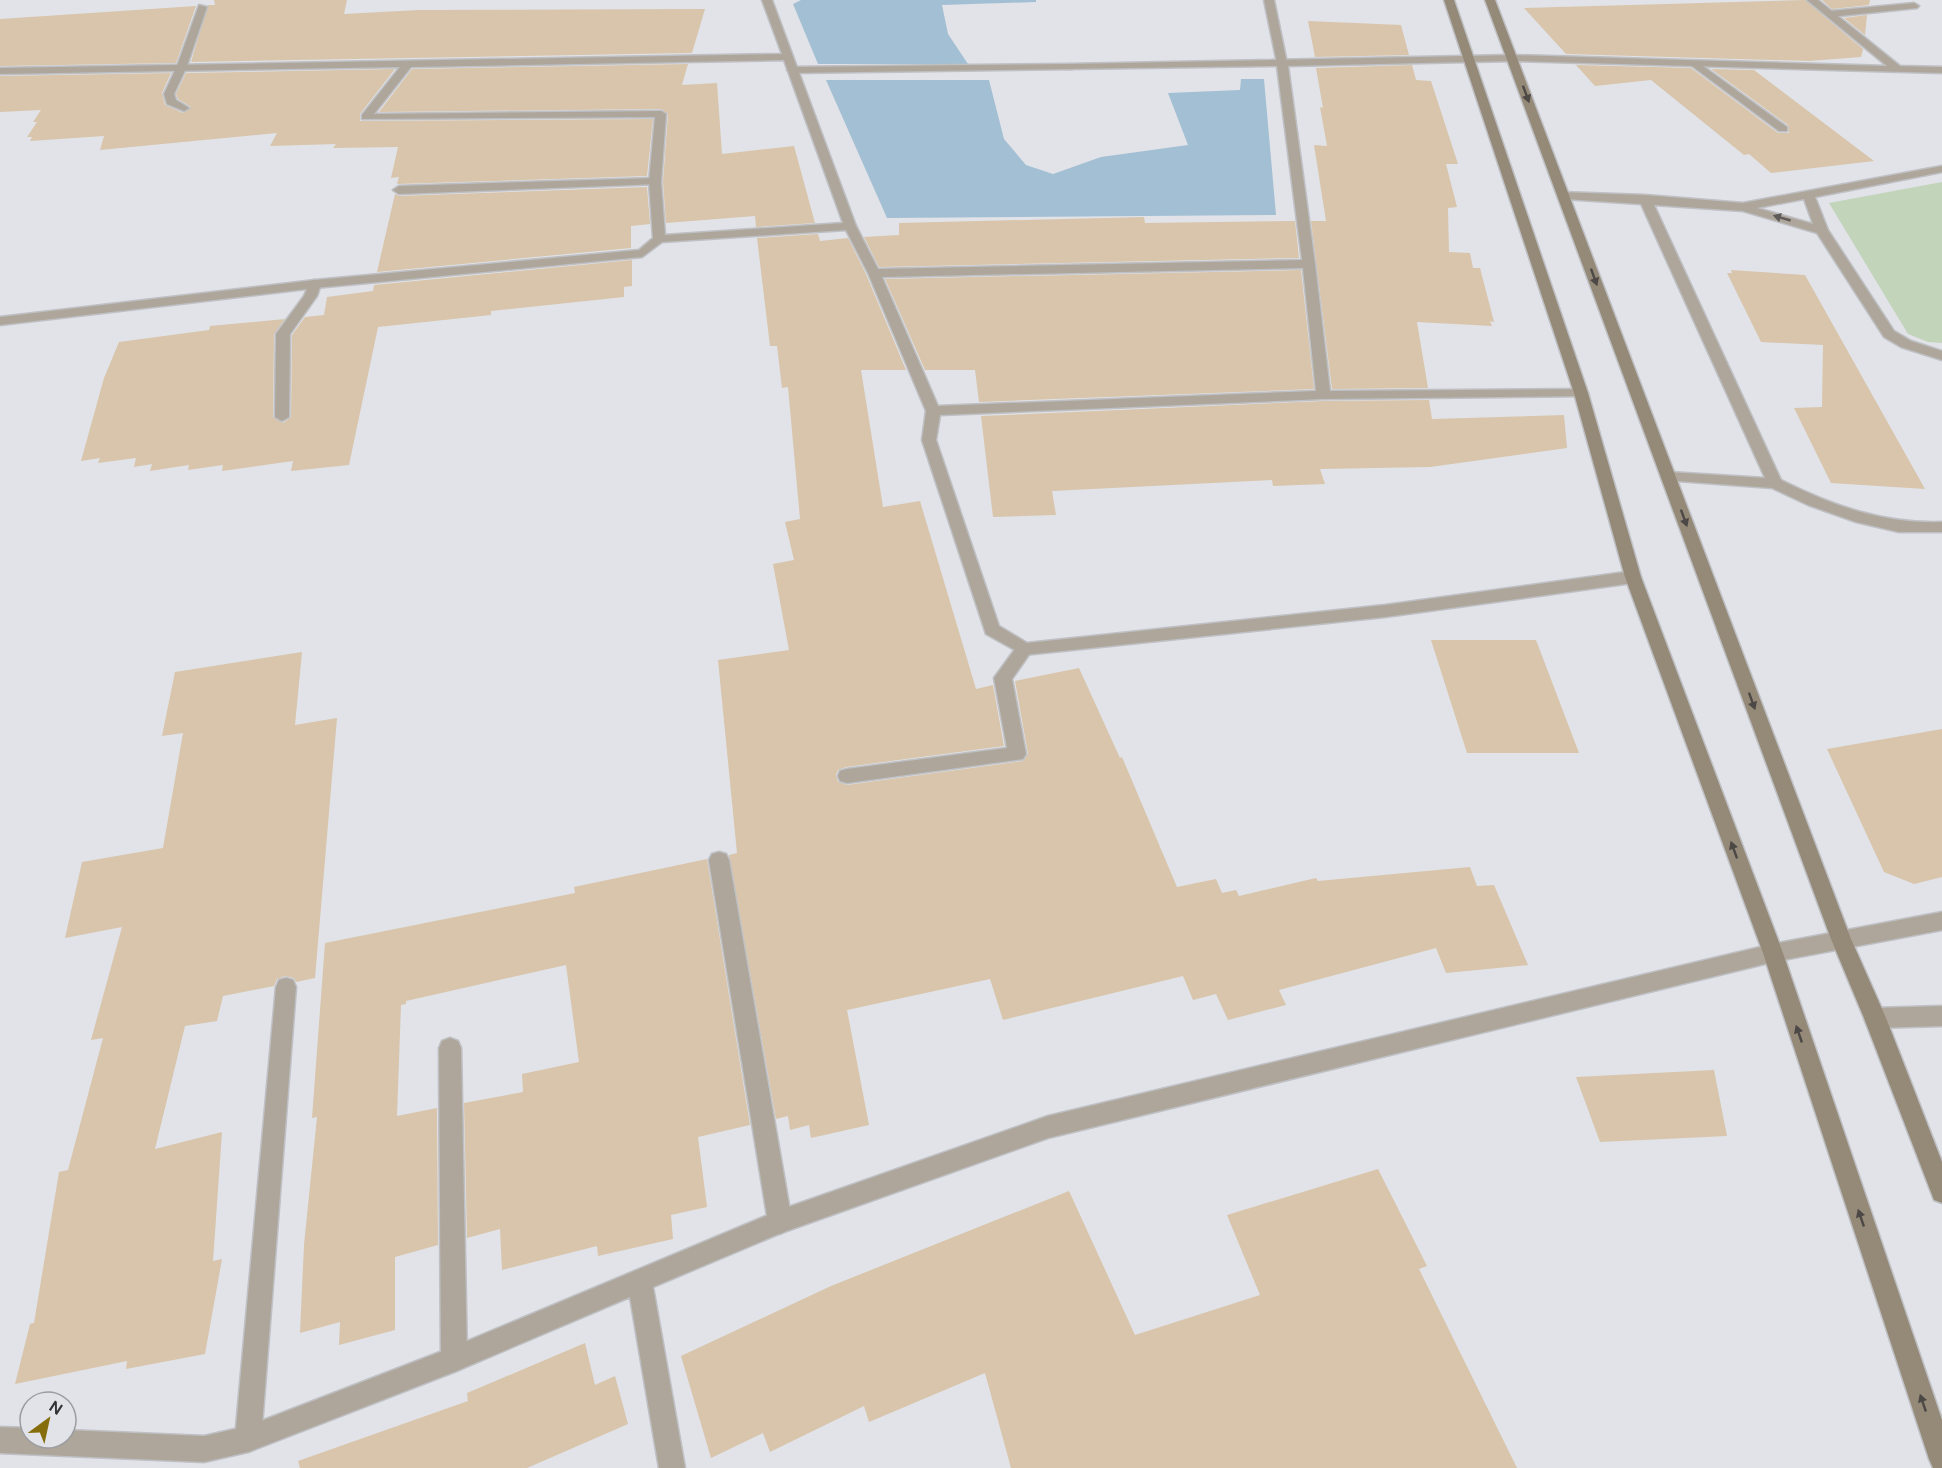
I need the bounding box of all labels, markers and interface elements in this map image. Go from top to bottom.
one-way arrow [1522,85,1531,103]
one-way arrow [1773,213,1791,223]
one-way arrow [1590,268,1600,286]
one-way arrow [1679,510,1689,528]
one-way arrow [1748,692,1758,710]
one-way arrow [1729,841,1739,859]
one-way arrow [1794,1024,1804,1042]
one-way arrow [1856,1209,1866,1227]
north arrow [18,1390,78,1450]
one-way arrow [1918,1394,1928,1412]
text: N [45,1396,67,1420]

